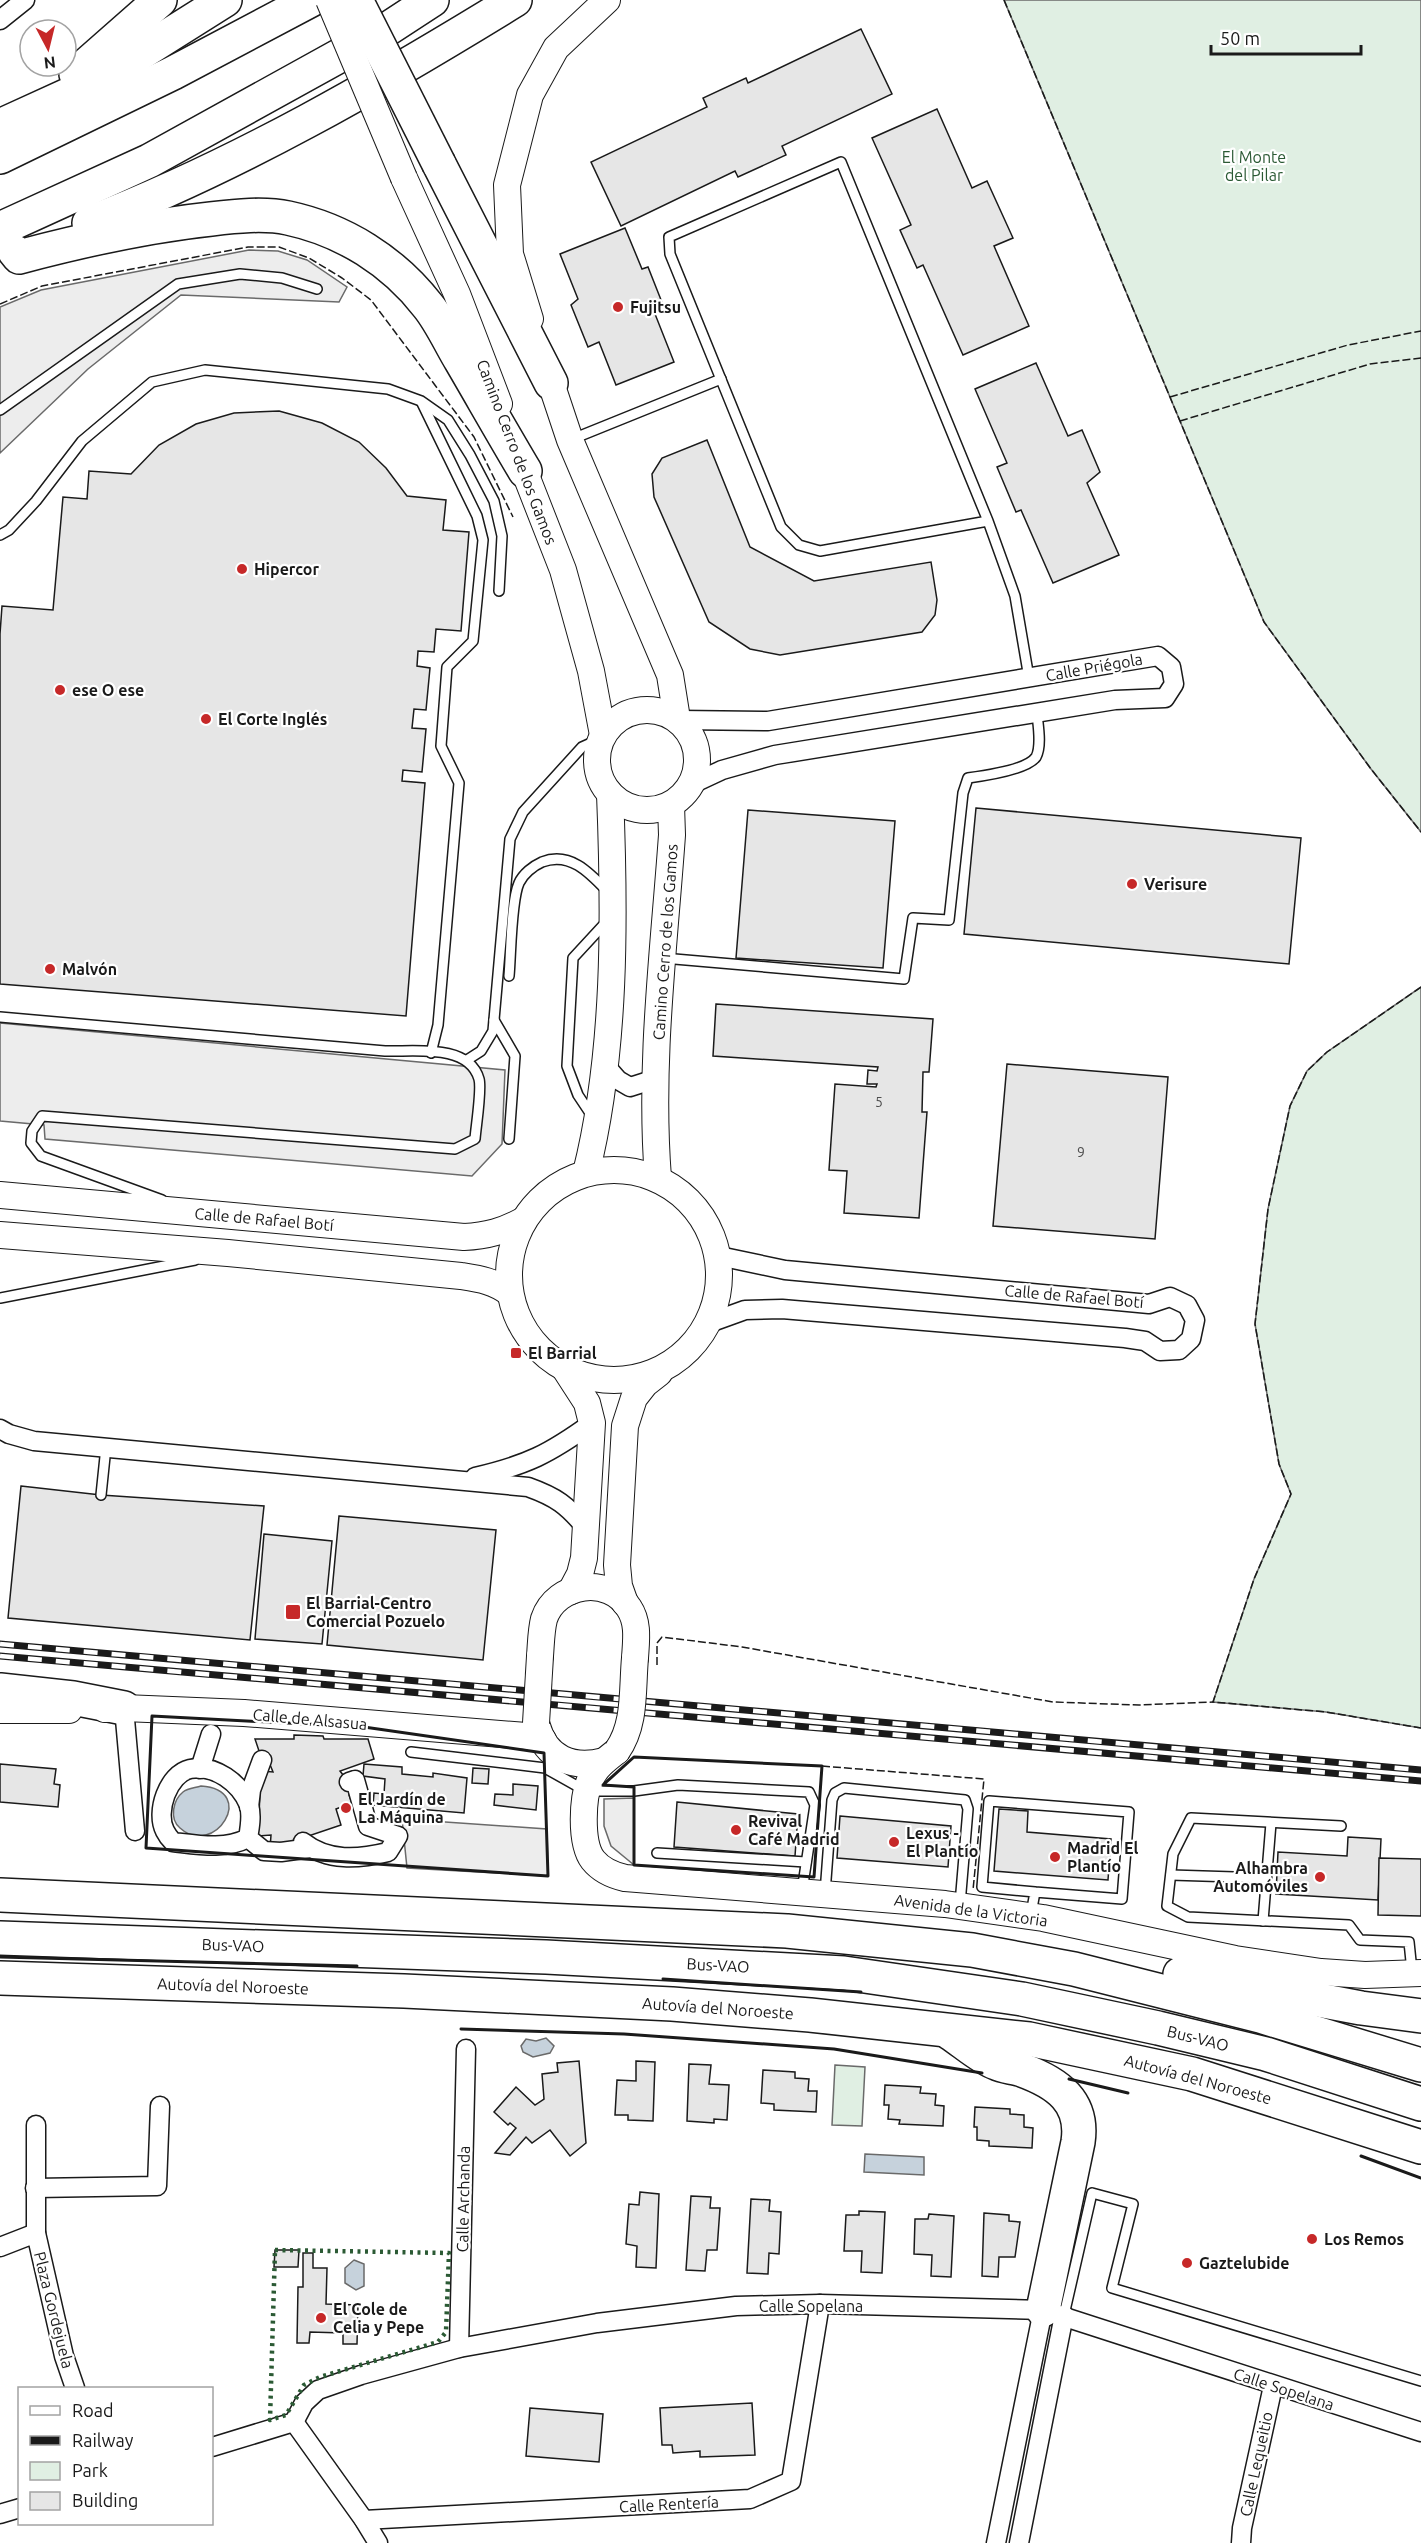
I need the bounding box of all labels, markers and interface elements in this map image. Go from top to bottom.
north arrow [18,18,78,78]
scale bar [1211,18,1361,56]
text: 50 m [1220,28,1260,48]
text: N [43,53,57,73]
park label: El Monte del Pilar [1222,148,1286,184]
place label: Fujitsu [630,298,681,316]
marker: Fujitsu [611,300,625,314]
street label: Camino Cerro de los Gamos [473,357,561,547]
place label: Hipercor [254,560,319,578]
marker: Hipercor [235,562,249,576]
street label: Calle Priégola [1044,650,1144,684]
place label: ese O ese [72,681,144,699]
marker: ese O ese [53,683,67,697]
place label: El Corte Inglés [218,710,327,728]
marker: El Corte Inglés [199,712,213,726]
street label: Camino Cerro de los Gamos [649,843,681,1041]
place label: Verisure [1144,875,1207,893]
marker: Verisure [1125,877,1139,891]
place label: Malvón [62,960,117,978]
marker: Malvón [43,962,57,976]
house number: 5 [875,1094,883,1110]
house number: 9 [1077,1144,1085,1160]
street label: Calle de Rafael Botí [194,1204,335,1234]
street label: Calle de Rafael Botí [1004,1281,1145,1311]
place label: El Barrial [528,1344,597,1362]
marker: El Barrial [509,1346,523,1360]
place label: El Barrial-Centro Comercial Pozuelo [306,1594,445,1630]
marker: El Barrial-Centro Comercial Pozuelo [284,1603,302,1621]
street label: Calle de Alsasua [252,1705,368,1733]
place label: El Jardín de La Máquina [358,1790,446,1826]
marker: El Jardín de La Máquina [339,1801,353,1815]
place label: Revival Café Madrid [748,1812,840,1848]
marker: Revival Café Madrid [729,1823,743,1837]
place label: Lexus - El Plantío [906,1824,978,1860]
marker: Lexus - El Plantío [887,1835,901,1849]
place label: Madrid El Plantío [1067,1839,1138,1875]
marker: Madrid El Plantío [1048,1850,1062,1864]
place label: Alhambra Automóviles [1213,1859,1308,1895]
marker: Alhambra Automóviles [1313,1870,1327,1884]
street label: Avenida de la Victoria [893,1890,1049,1930]
street label: Bus-VAO [201,1935,265,1955]
street label: Bus-VAO [686,1954,750,1976]
street label: Autovía del Noroeste [157,1974,309,1998]
street label: Autovía del Noroeste [642,1994,794,2022]
street label: Bus-VAO [1165,2022,1231,2054]
street label: Autovía del Noroeste [1122,2051,1274,2107]
street label: Calle Archanda [453,2145,473,2253]
place label: Los Remos [1324,2230,1404,2248]
marker: Los Remos [1305,2232,1319,2246]
street label: Plaza Gordejuela [31,2250,77,2370]
place label: Gaztelubide [1199,2254,1290,2272]
marker: Gaztelubide [1180,2256,1194,2270]
street label: Calle Sopelana [759,2297,863,2315]
place label: El Cole de Celia y Pepe [333,2300,424,2336]
marker: El Cole de Celia y Pepe [314,2311,328,2325]
street label: Calle Sopelana [1231,2364,1337,2414]
legend [18,2387,213,2525]
text: Road [72,2400,114,2420]
street label: Calle Lequeitio [1236,2410,1276,2518]
text: Railway [72,2430,134,2450]
text: Park [72,2460,108,2480]
text: Building [72,2490,138,2510]
street label: Calle Rentería [619,2492,719,2516]

